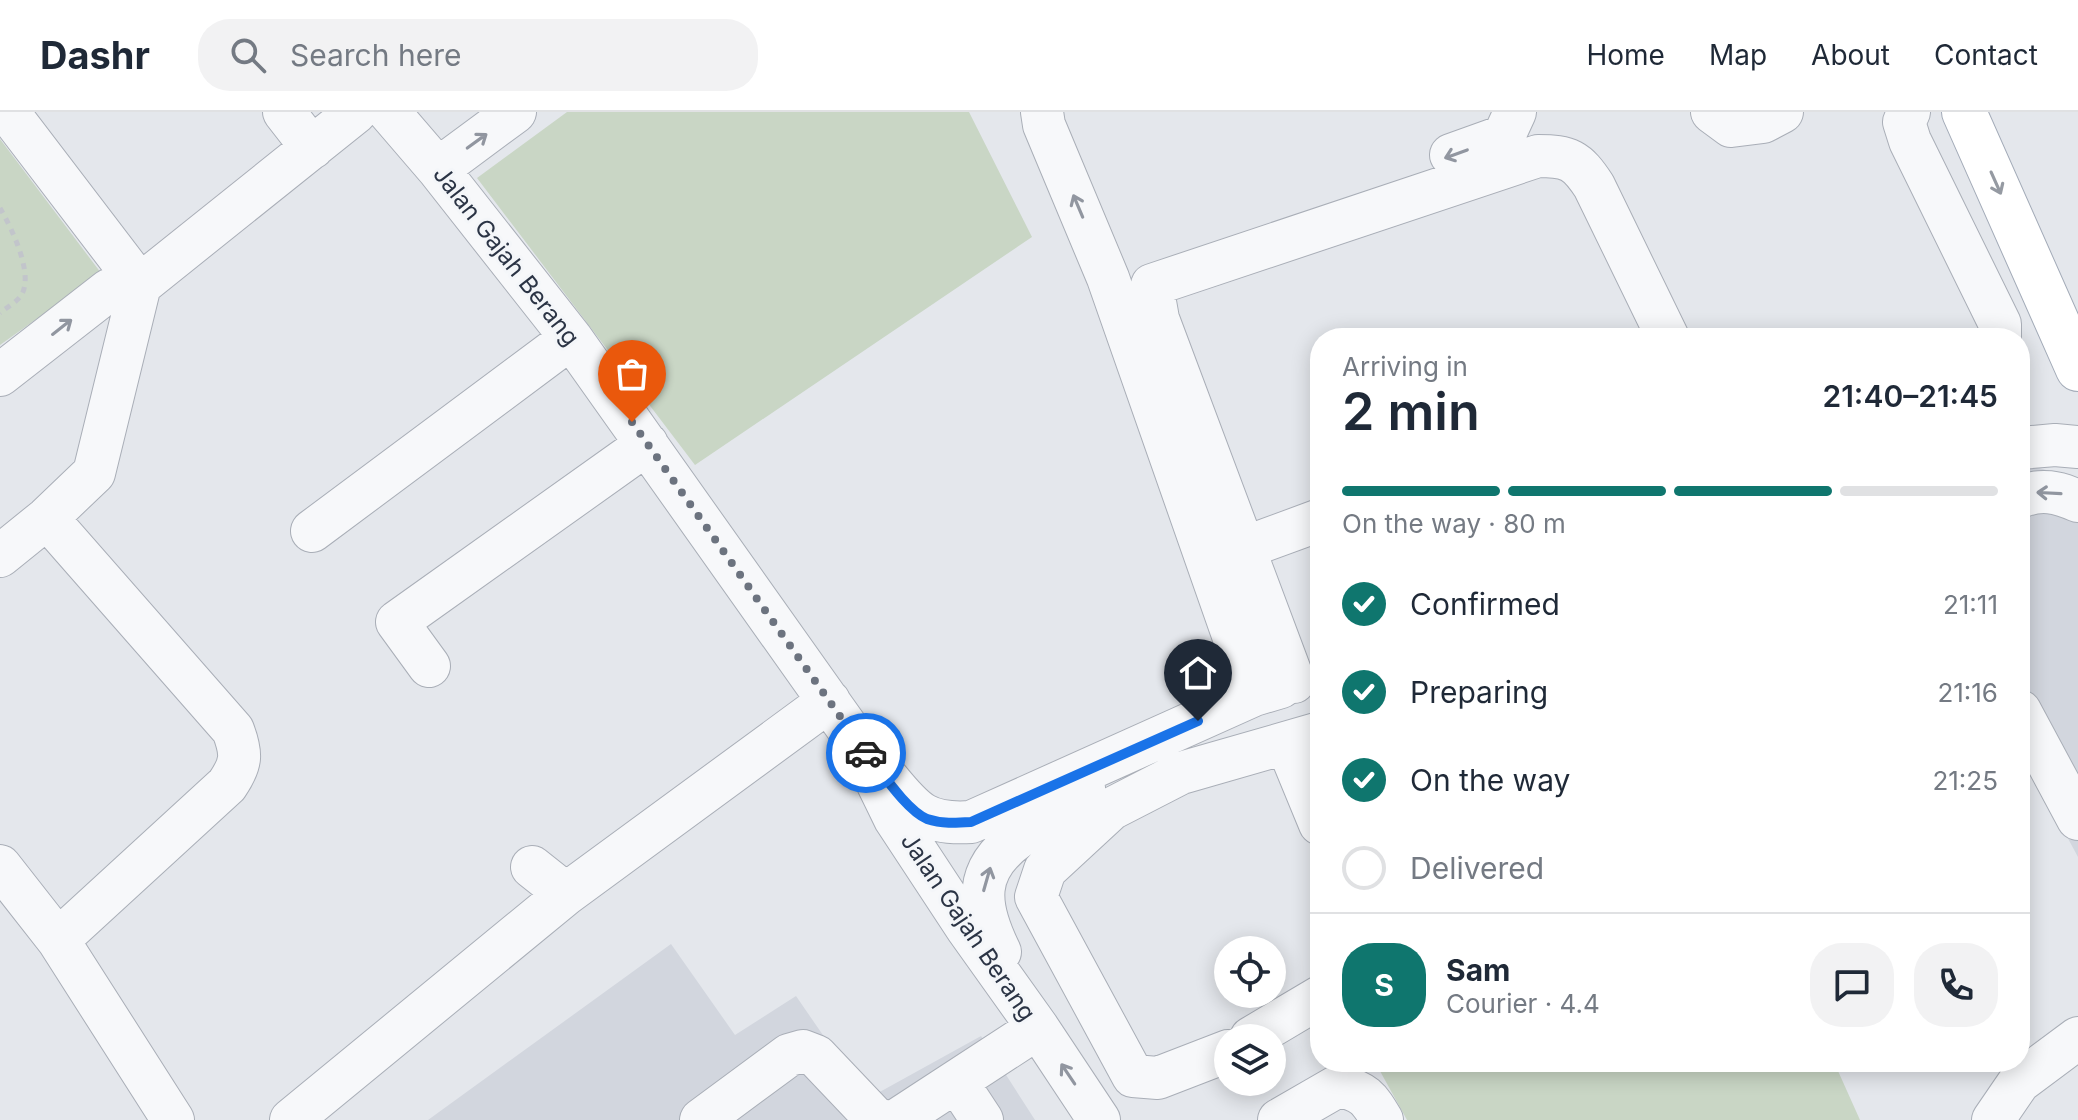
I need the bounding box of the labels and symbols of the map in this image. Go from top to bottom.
one-way arrow [465,132,487,149]
one-way arrow [1444,148,1468,162]
street label: Jalan Gajah Berang [427,160,586,351]
one-way arrow [1989,170,2004,195]
one-way arrow [1069,194,1084,219]
one-way arrow [51,318,72,335]
pin [598,340,666,422]
one-way arrow [2037,486,2063,501]
pin [1164,639,1232,721]
courier [826,713,906,793]
street label: Jalan Gajah Berang [895,827,1042,1026]
one-way arrow [981,867,995,892]
one-way arrow [1060,1063,1076,1086]

